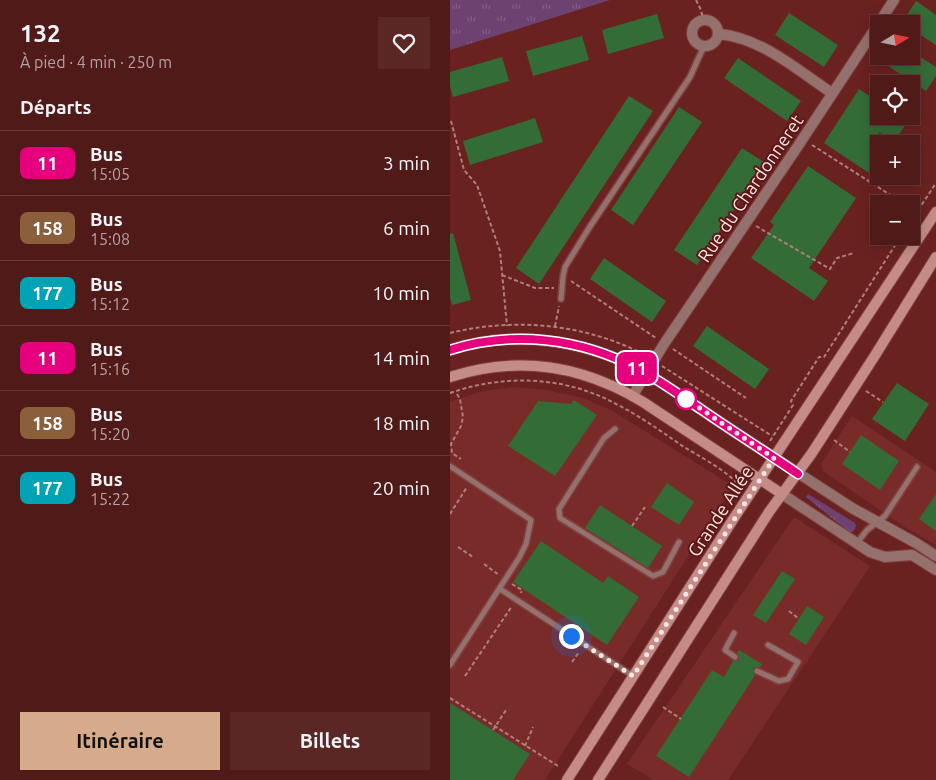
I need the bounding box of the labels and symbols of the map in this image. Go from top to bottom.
north arrow [870,15,920,65]
street label: Rue du Chardonneret [693,111,807,265]
line badge: 11 [614,352,660,384]
unlabelled marker [675,388,697,410]
street label: Grande Allée [683,462,757,560]
your location [559,624,584,649]

